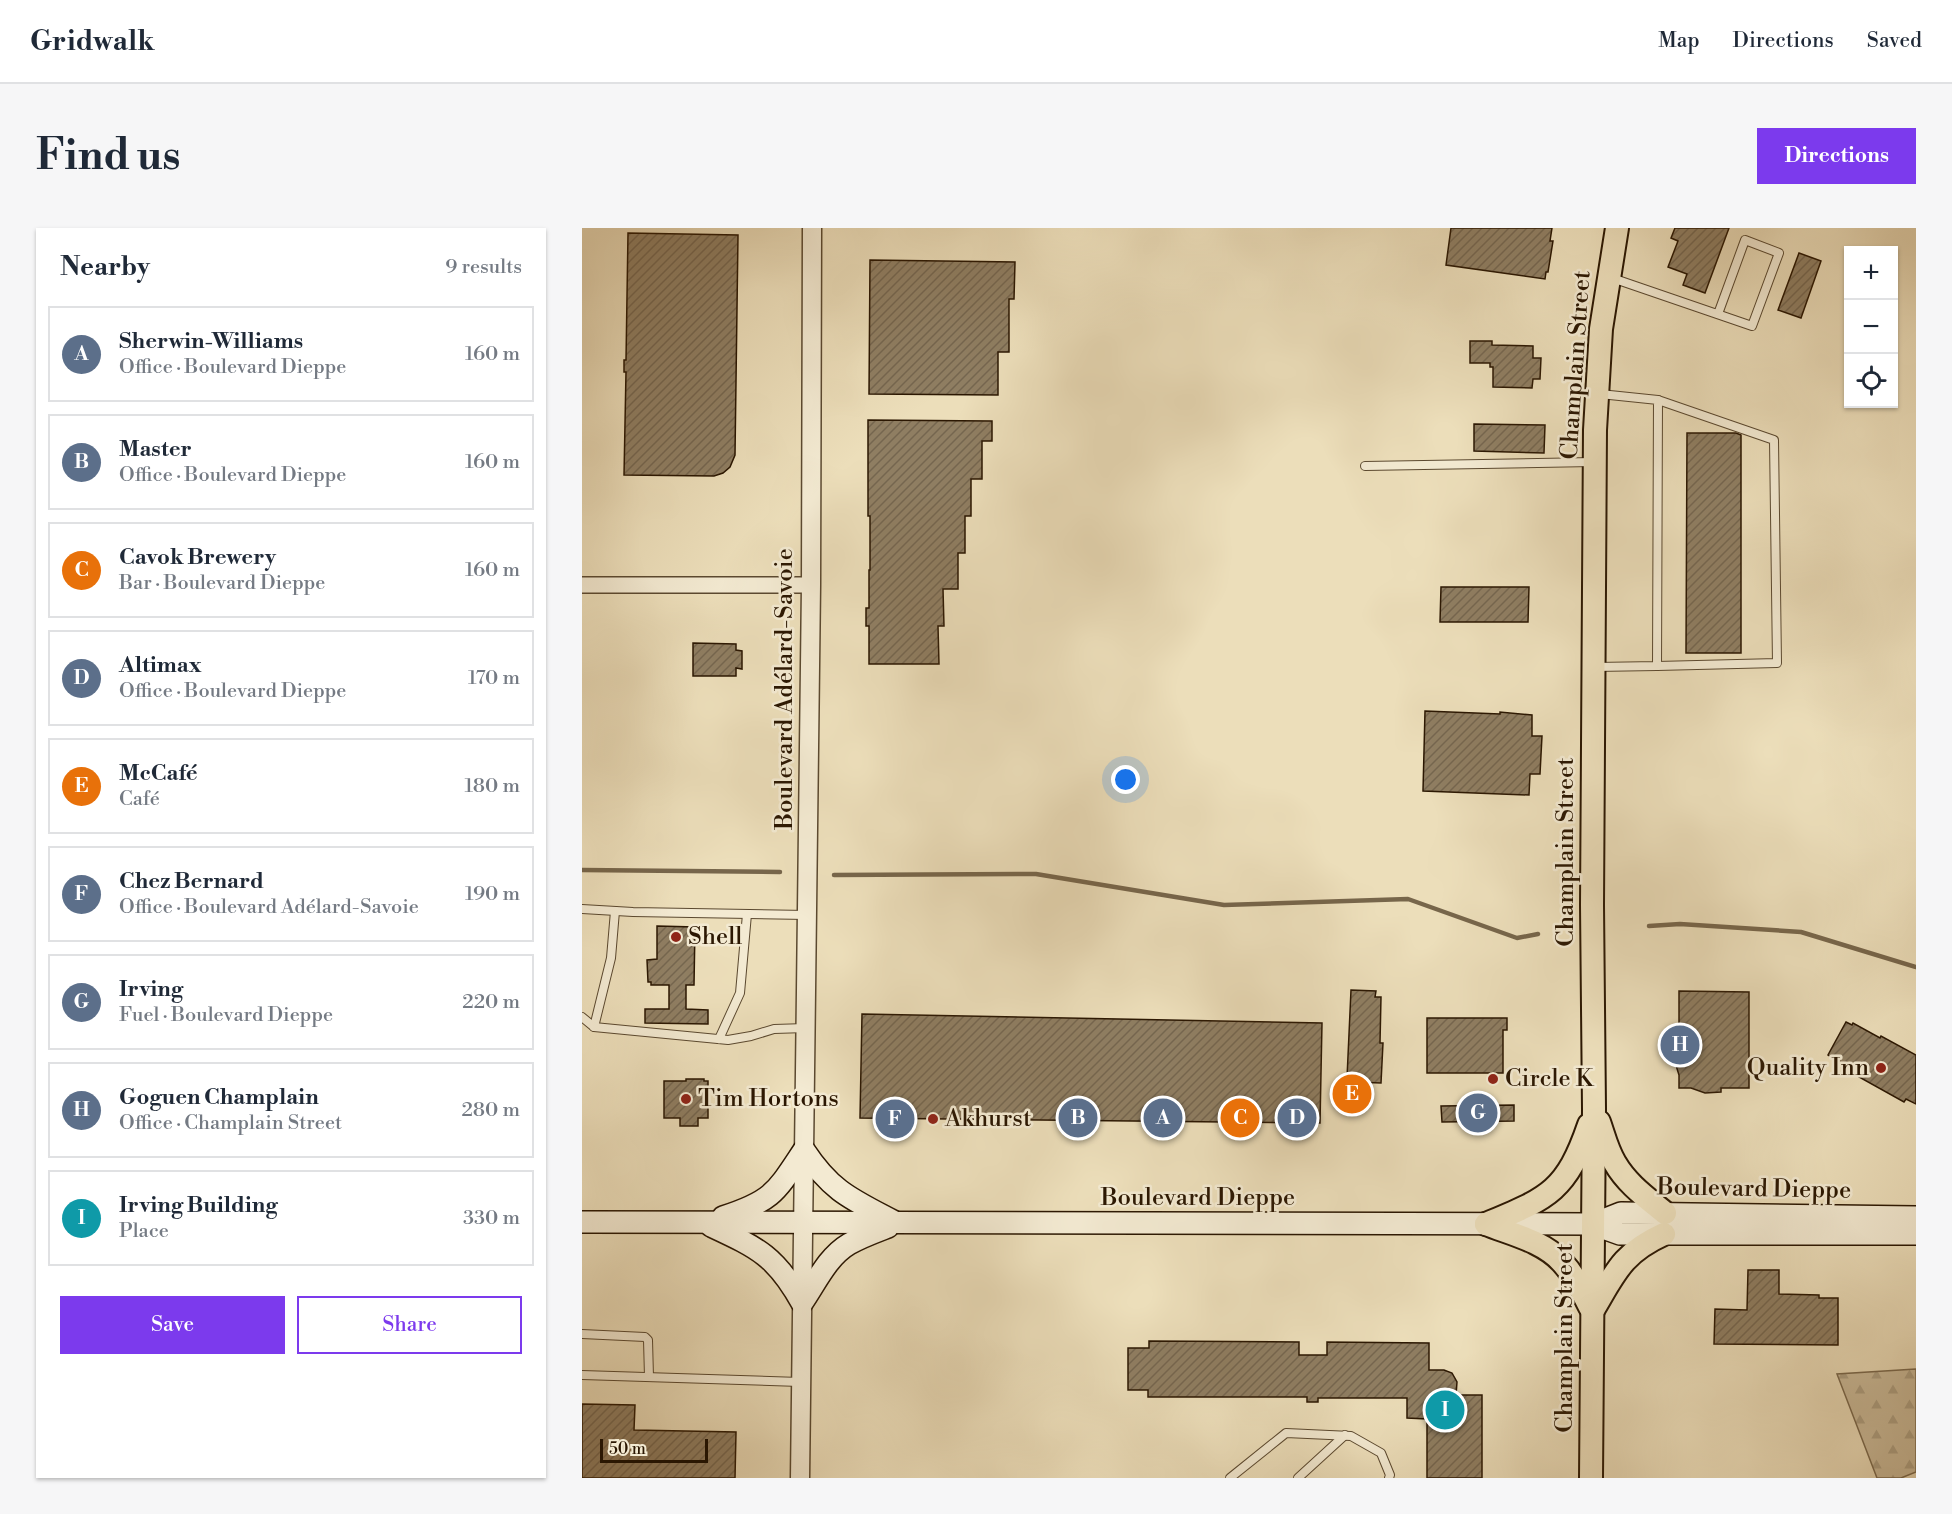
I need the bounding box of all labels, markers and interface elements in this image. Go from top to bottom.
text: Gridwalk [30,24,154,59]
text: Map [1658,28,1700,54]
text: Directions [1733,28,1834,54]
text: Saved [1867,28,1922,54]
button: Directions [1757,128,1916,184]
text: Find us [36,130,180,183]
map controls [1844,246,1898,408]
button: + [1844,246,1898,300]
text: Nearby [60,251,150,283]
text: 9 results [445,255,522,280]
street label: Champlain Street [1554,269,1598,460]
button: − [1844,300,1898,354]
text: Sherwin-Williams [119,328,303,355]
text: A [74,342,89,367]
text: 160 m [465,342,520,367]
button: locate [1844,354,1898,408]
text: Office · Boulevard Dieppe [119,355,346,380]
text: Master [119,436,192,463]
text: B [74,450,89,475]
text: 160 m [465,450,520,475]
text: Office · Boulevard Dieppe [119,463,346,488]
text: Cavok Brewery [119,544,276,571]
street label: Boulevard Adélard-Savoie [770,548,800,831]
text: C [74,558,89,583]
text: 160 m [465,558,520,583]
text: Bar · Boulevard Dieppe [119,571,325,596]
text: Altimax [119,652,201,679]
text: D [74,666,89,691]
text: 170 m [468,666,520,691]
text: Office · Boulevard Dieppe [119,679,346,704]
street label: Champlain Street [1551,757,1581,947]
text: McCafé [119,760,198,787]
your location [1111,765,1140,794]
text: E [75,774,88,799]
text: 180 m [465,774,520,799]
text: Café [119,787,160,812]
text: Chez Bernard [119,868,264,895]
text: F [74,882,89,907]
text: 190 m [465,882,520,907]
text: Office · Boulevard Adélard-Savoie [119,895,419,920]
place label: Shell [688,922,742,952]
marker: Shell [669,930,683,944]
text: Irving [119,976,183,1003]
text: G [74,990,89,1015]
text: 220 m [462,990,520,1015]
text: Fuel · Boulevard Dieppe [119,1003,333,1028]
pin: H [1660,1022,1700,1068]
place label: Quality Inn [1747,1053,1869,1083]
marker: Quality Inn [1874,1061,1888,1075]
place label: Circle K [1505,1064,1595,1094]
pin: E [1332,1072,1372,1116]
marker: Circle K [1486,1072,1500,1086]
text: Goguen Champlain [119,1084,319,1111]
place label: Tim Hortons [698,1084,839,1114]
pin: G [1458,1090,1498,1136]
marker: Tim Hortons [679,1092,693,1106]
pin: F [876,1096,914,1142]
pin: B [1058,1096,1098,1140]
pin: A [1144,1096,1182,1140]
pin: C [1220,1096,1260,1140]
pin: D [1278,1096,1316,1140]
text: H [73,1098,90,1123]
text: 280 m [461,1098,520,1123]
place label: Akhurst [944,1104,1032,1134]
text: Office · Champlain Street [119,1111,342,1136]
marker: Akhurst [926,1112,940,1126]
street label: Boulevard Dieppe [1656,1172,1851,1206]
street label: Boulevard Dieppe [1100,1183,1295,1213]
text: Irving Building [119,1192,278,1219]
text: I [78,1206,85,1231]
text: 330 m [463,1206,520,1231]
text: Place [119,1219,169,1244]
street label: Champlain Street [1550,1243,1580,1433]
button: Save [60,1296,285,1354]
button: Share [297,1296,522,1354]
pin: I [1426,1388,1464,1432]
scale bar [600,1436,708,1464]
text: 50 m [609,1439,646,1459]

